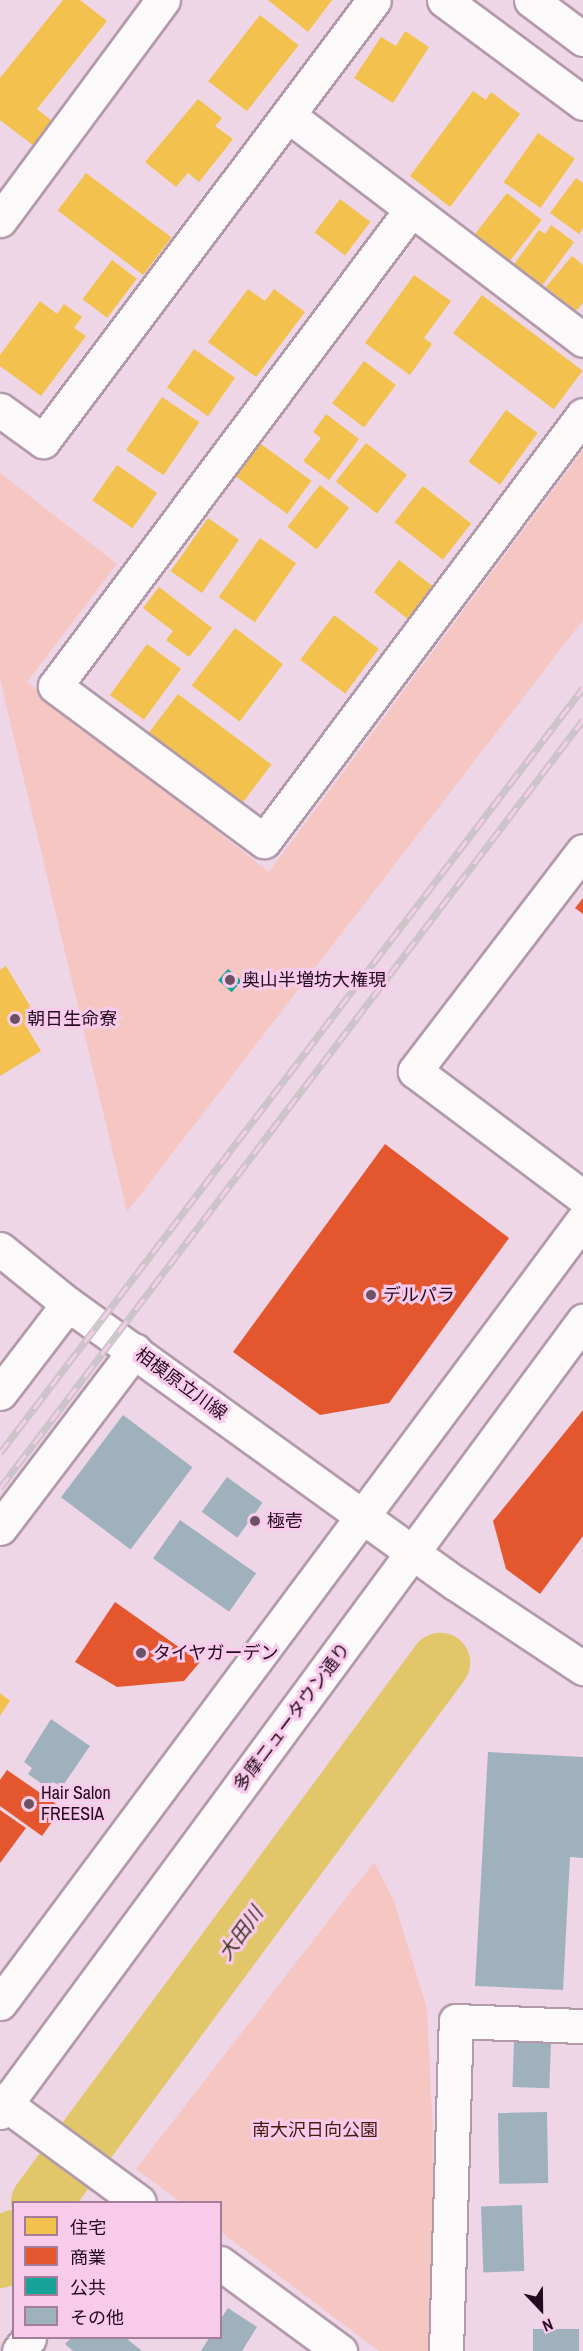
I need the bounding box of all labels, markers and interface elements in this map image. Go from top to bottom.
place label: 奥山半増坊大権現 [242,969,386,991]
marker: 奥山半増坊大権現 [223,973,237,987]
place label: 朝日生命寮 [27,1008,117,1030]
marker: 朝日生命寮 [8,1012,22,1026]
place label: デルパラ [383,1284,455,1306]
marker: デルパラ [364,1288,378,1302]
street label: 相模原立川線 [131,1344,231,1424]
place label: 極壱 [267,1510,303,1532]
marker: 極壱 [248,1514,262,1528]
street label: 多摩ニュータウン通り [229,1639,355,1795]
place label: タイヤガーデン [153,1642,279,1664]
marker: タイヤガーデン [134,1646,148,1660]
place label: Hair Salon FREESIA [41,1783,111,1826]
marker: Hair Salon FREESIA [22,1797,36,1811]
water label: 大田川 [213,1902,267,1964]
park label: 南大沢日向公園 [252,2119,378,2141]
legend [12,2201,222,2339]
text: 住宅 [70,2215,106,2240]
text: 商業 [70,2245,106,2270]
text: 公共 [70,2275,106,2300]
north arrow [511,2279,571,2339]
text: その他 [70,2305,124,2330]
text: N [539,2314,556,2338]

